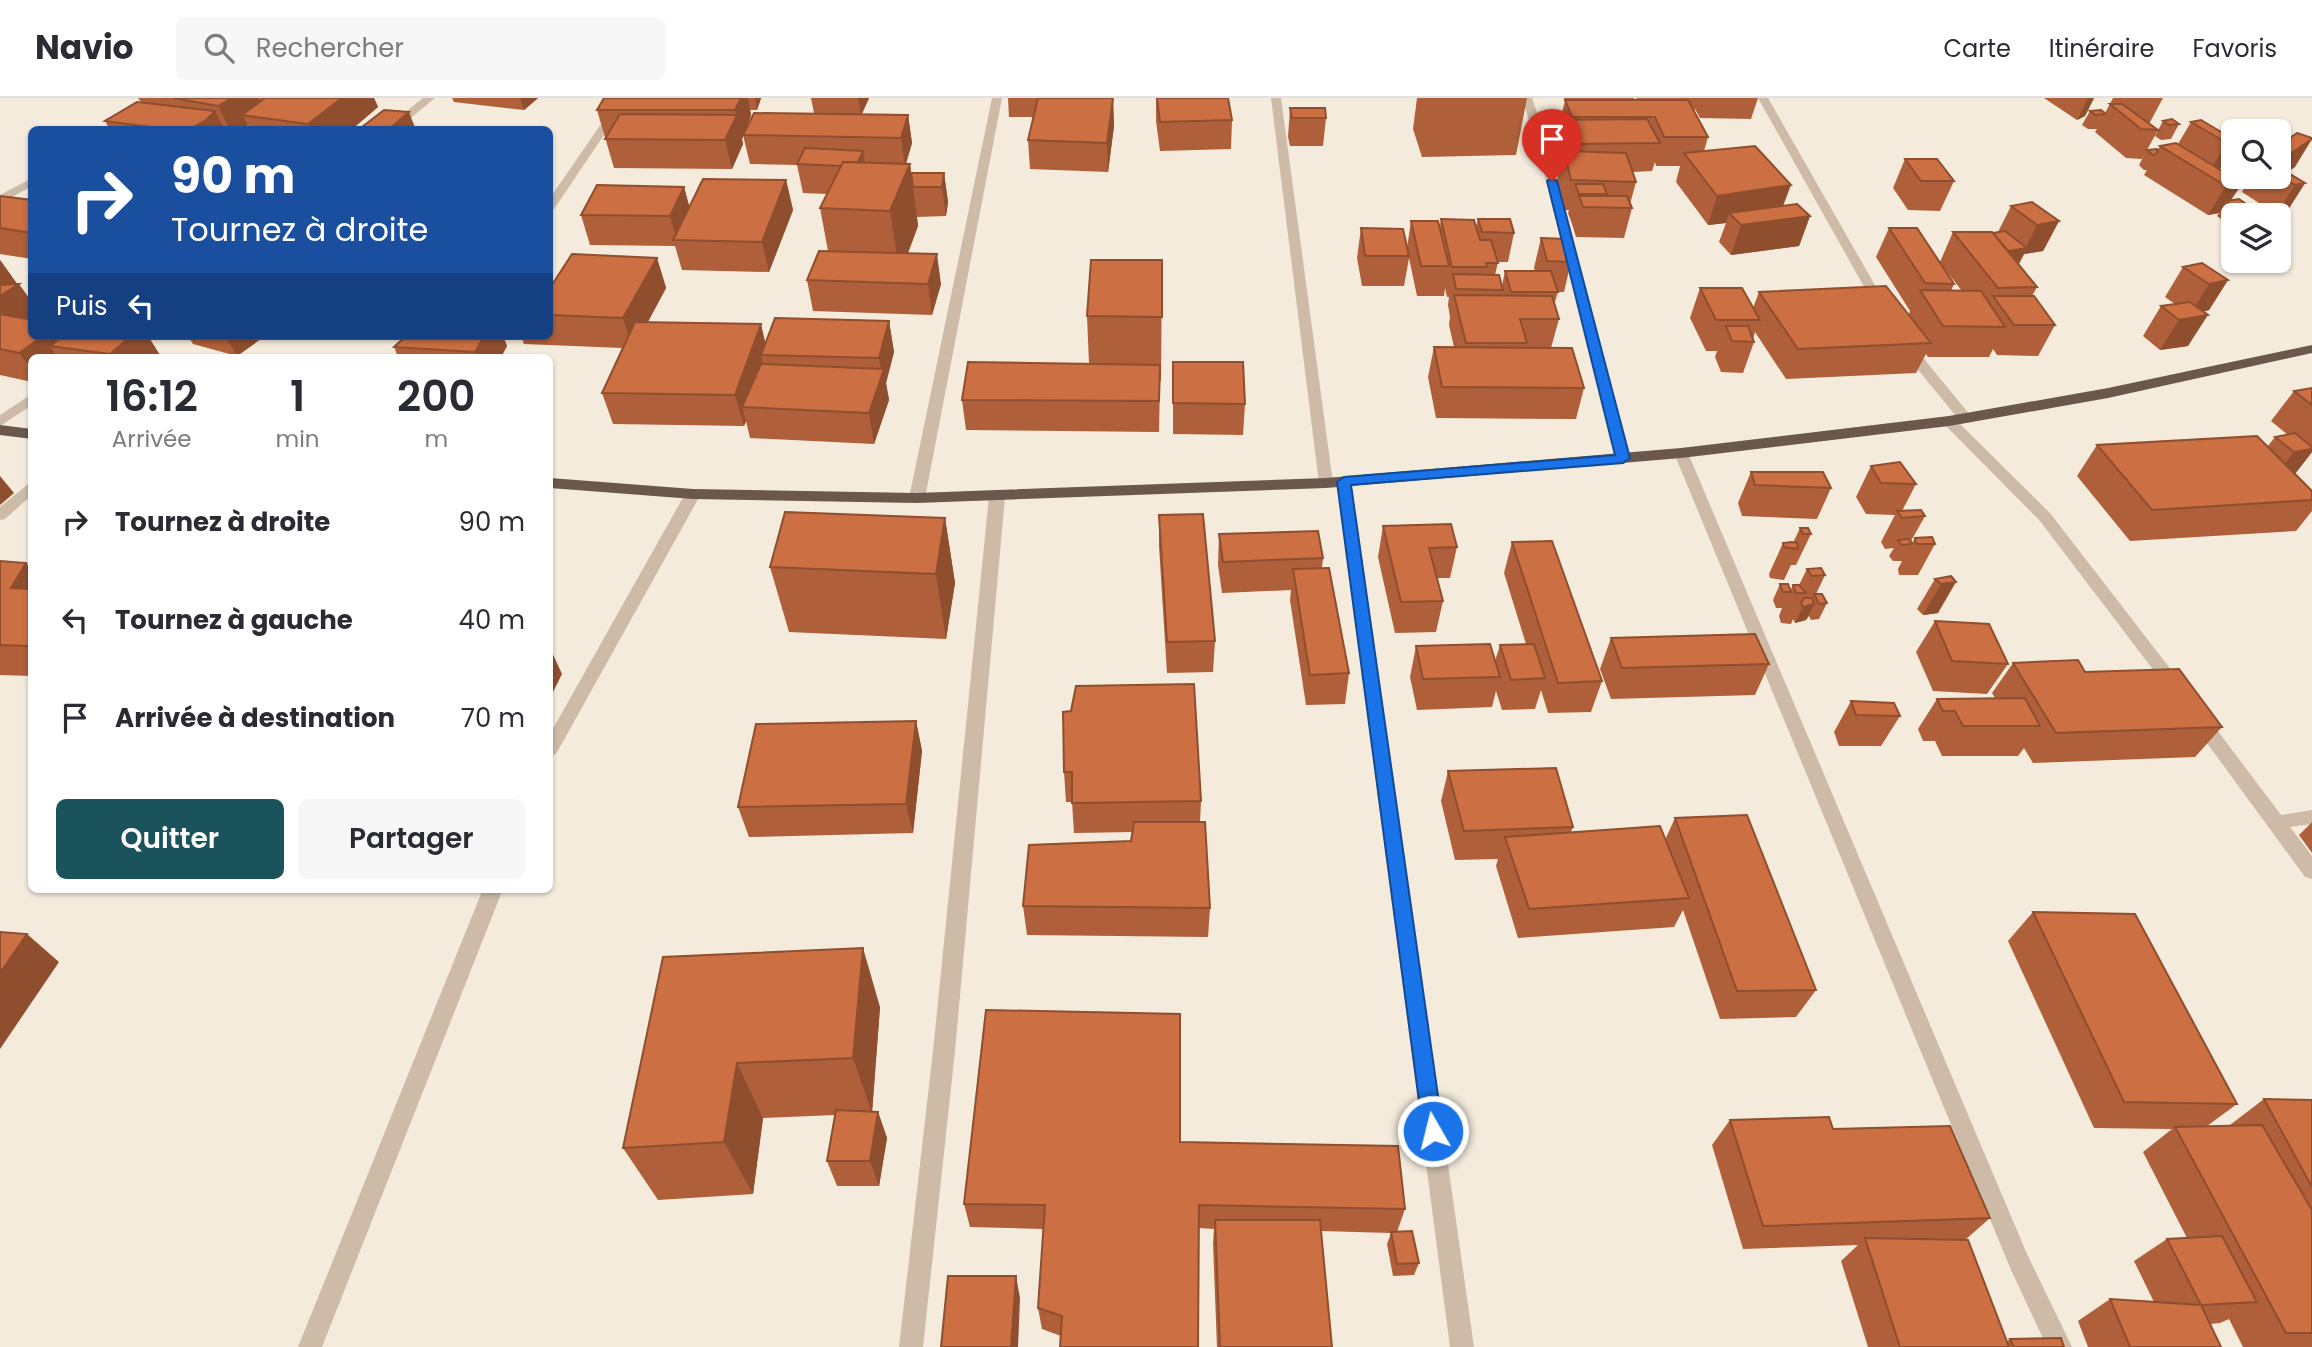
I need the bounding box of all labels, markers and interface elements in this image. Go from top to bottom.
search box [176,17,666,80]
text: Navio [35,24,134,71]
icon: search [200,29,238,67]
text: Rechercher [256,30,404,66]
text: Carte [1943,32,2011,65]
text: Itinéraire [2049,32,2154,65]
text: Favoris [2192,32,2277,65]
pin [1522,109,1582,181]
map controls [2221,119,2291,273]
button: search [2221,119,2291,189]
icon: arrive [1533,120,1571,158]
text: 90 m [171,142,295,210]
icon: right [56,154,147,245]
button: layers [2221,203,2291,273]
text: Tournez à droite [171,207,428,252]
icon: left [122,287,160,325]
text: Puis [56,288,108,324]
text: 16:12 [106,367,198,426]
text: 1 [290,367,305,426]
text: 200 [397,367,475,426]
text: Arrivée [112,423,192,455]
text: min [275,423,320,455]
text: m [424,423,448,455]
icon: right [56,503,94,541]
text: Tournez à droite [115,504,330,540]
text: 90 m [459,504,525,540]
icon: left [56,601,94,639]
text: Tournez à gauche [115,602,353,638]
text: 40 m [459,602,525,638]
icon: arrive [56,699,94,737]
text: Arrivée à destination [115,700,395,736]
text: 70 m [461,700,525,736]
button: Quitter [56,799,284,879]
button: Partager [298,799,525,879]
position arrow [1396,1094,1470,1168]

